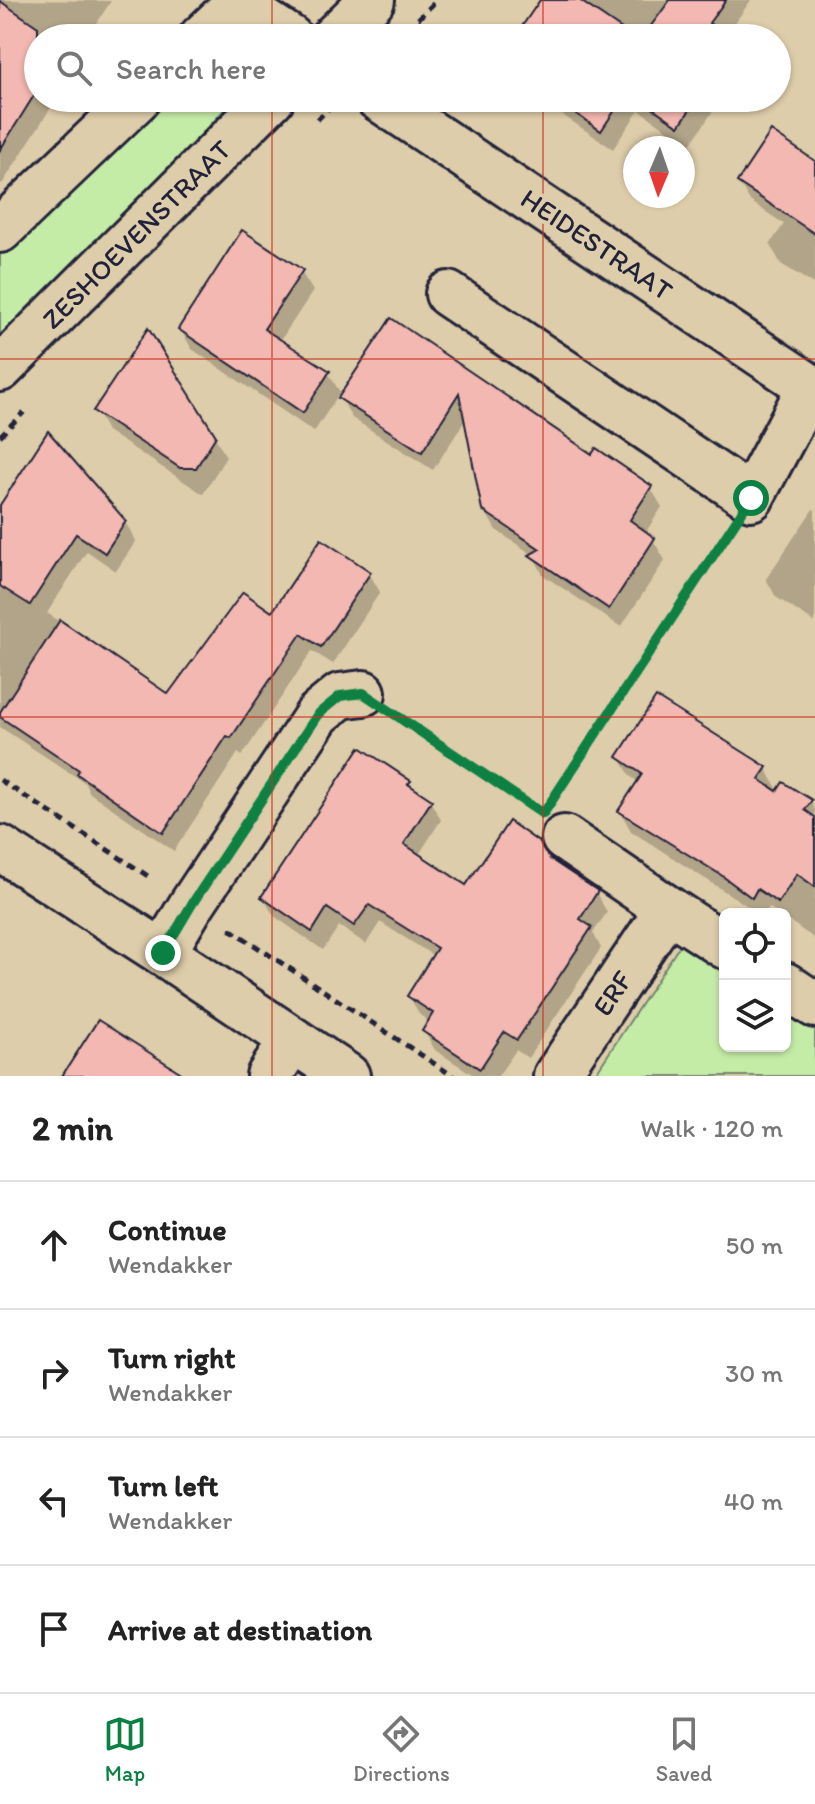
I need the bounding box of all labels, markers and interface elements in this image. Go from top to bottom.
search box [24,24,791,112]
icon: search [52,46,96,90]
text: Search here [116,50,266,87]
street label: ZESHOEVENSTRAAT [34,132,238,336]
north arrow [623,136,695,208]
street label: HEIDESTRAAT [515,181,680,307]
route start [733,480,769,516]
map controls [719,908,791,1052]
button: locate [719,908,791,980]
route end [145,935,181,971]
street label: ERF [585,964,639,1022]
button: layers [719,980,791,1052]
text: 2 min [32,1108,113,1149]
text: Walk · 120 m [640,1112,783,1144]
text: Continue [108,1211,227,1248]
icon: ahead [32,1223,76,1267]
text: 50 m [726,1229,783,1261]
text: Wendakker [108,1248,232,1280]
text: Turn right [108,1339,236,1376]
icon: right [32,1351,76,1395]
text: 30 m [725,1357,783,1389]
text: Wendakker [108,1376,232,1408]
text: Turn left [108,1467,219,1504]
icon: left [32,1479,76,1523]
text: 40 m [724,1485,783,1517]
text: Wendakker [108,1504,232,1536]
icon: arrive [32,1607,76,1651]
text: Arrive at destination [108,1611,372,1648]
tab: Map [103,1712,147,1787]
tab: Directions [353,1712,450,1787]
tab: Saved [656,1712,712,1787]

